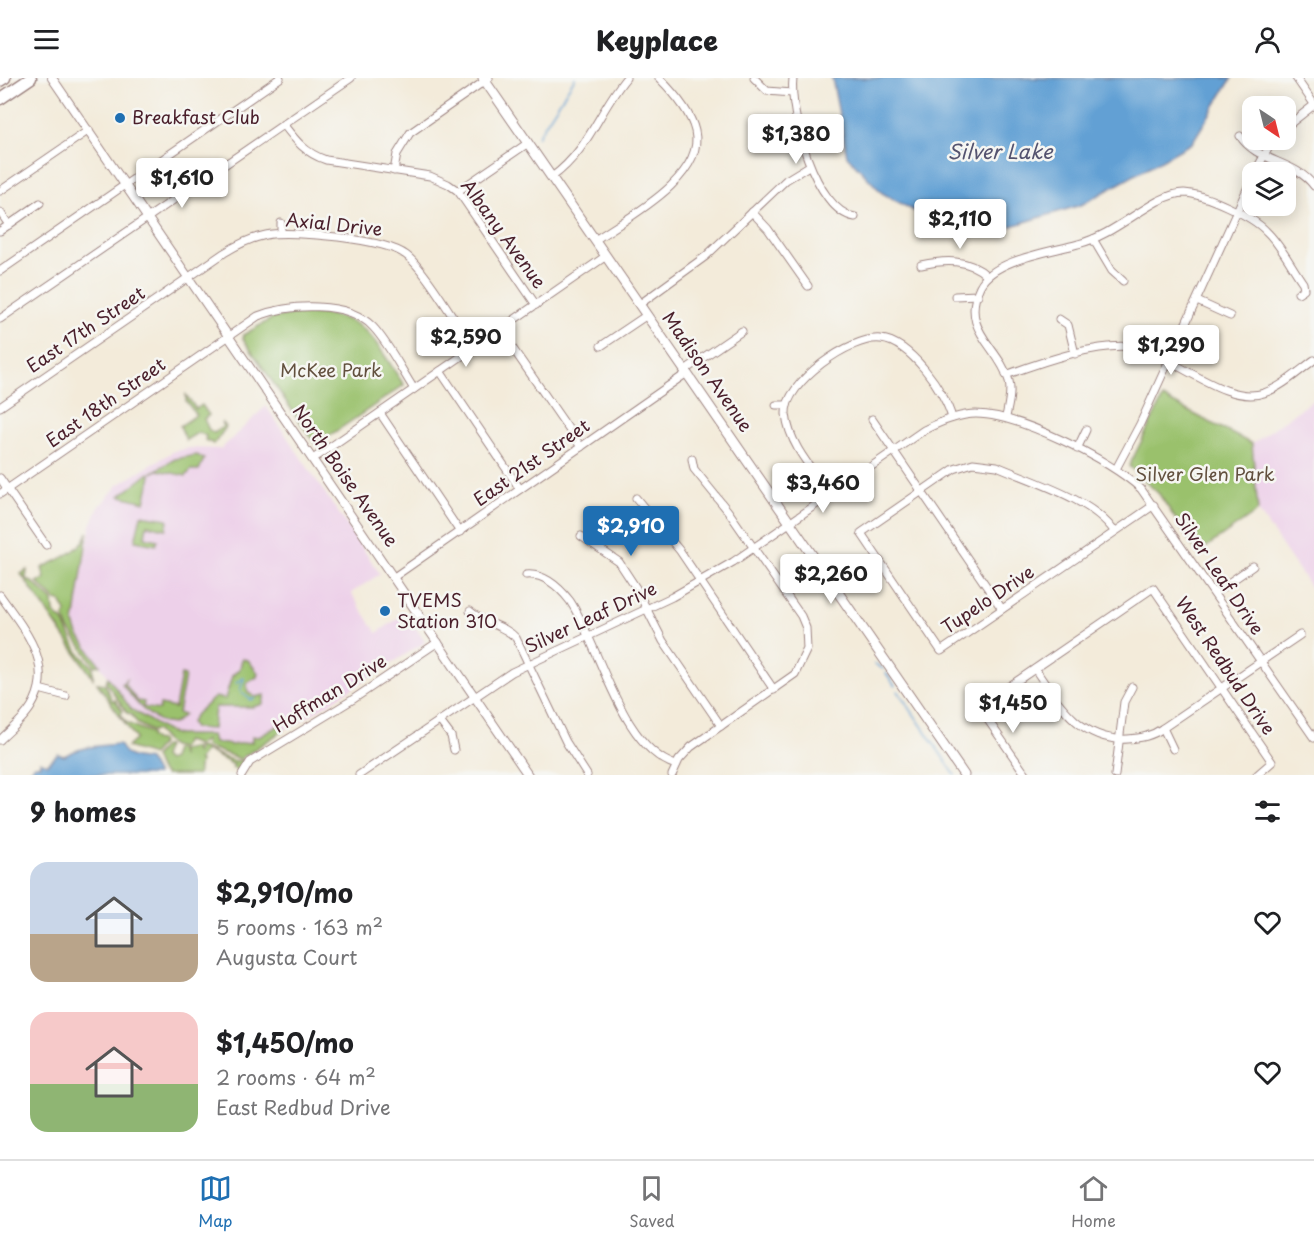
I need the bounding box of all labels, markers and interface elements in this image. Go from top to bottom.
text: Keyplace [596,19,718,60]
icon: menu [30,23,63,56]
icon: person [1251,23,1284,56]
north arrow [1242,96,1296,150]
map controls [1242,96,1296,216]
place label: Breakfast Club [132,103,260,130]
marker: Breakfast Club [113,111,127,125]
pin: $1,380 [747,114,845,165]
text: $1,380 [762,118,830,148]
water label: Silver Lake [947,136,1054,166]
pin: $1,610 [133,158,231,209]
text: $1,610 [150,162,214,192]
button: layers [1242,162,1296,216]
street label: Albany Avenue [455,173,553,294]
pin: $2,110 [911,199,1009,250]
text: $2,110 [928,203,992,233]
street label: Axial Drive [285,205,384,242]
street label: East 17th Street [20,279,150,379]
street label: Madison Avenue [657,305,760,437]
pin: $2,590 [417,317,515,368]
text: $2,590 [430,321,502,351]
pin: $1,290 [1122,325,1220,376]
text: $1,290 [1137,329,1205,359]
street label: East 18th Street [40,350,170,453]
park label: McKee Park [280,356,382,383]
street label: North Boise Avenue [287,399,406,552]
street label: East 21st Street [468,412,595,512]
park label: Silver Glen Park [1135,460,1275,487]
pin: $3,460 [774,463,872,514]
text: $3,460 [786,467,860,497]
pin: $2,910 [582,506,680,557]
street label: Silver Leaf Drive [1169,506,1271,640]
text: $2,910 [597,510,665,540]
pin: $2,260 [782,554,880,605]
text: $2,260 [794,558,868,588]
street label: Tupelo Drive [935,558,1039,640]
street label: Silver Leaf Drive [520,574,661,659]
place label: TVEMS Station 310 [397,586,497,634]
street label: West Redbud Drive [1170,591,1283,740]
marker: TVEMS Station 310 [378,604,392,618]
street label: Hoffman Drive [267,647,391,738]
pin: $1,450 [964,683,1062,734]
text: $1,450 [979,687,1047,717]
text: 9 homes [30,792,136,831]
icon: filters [1251,795,1284,828]
text: $2,910/mo [216,873,353,912]
icon: home [78,886,150,958]
icon: heart [1251,906,1284,939]
text: 5 rooms · 163 m² [216,912,383,942]
text: Augusta Court [216,942,357,972]
text: $1,450/mo [216,1023,354,1062]
icon: home [78,1036,150,1108]
icon: heart [1251,1056,1284,1089]
text: 2 rooms · 64 m² [216,1062,376,1092]
text: East Redbud Drive [216,1092,391,1122]
tab: Map [198,1172,233,1232]
tab: Saved [629,1172,675,1232]
tab: Home [1071,1172,1116,1232]

